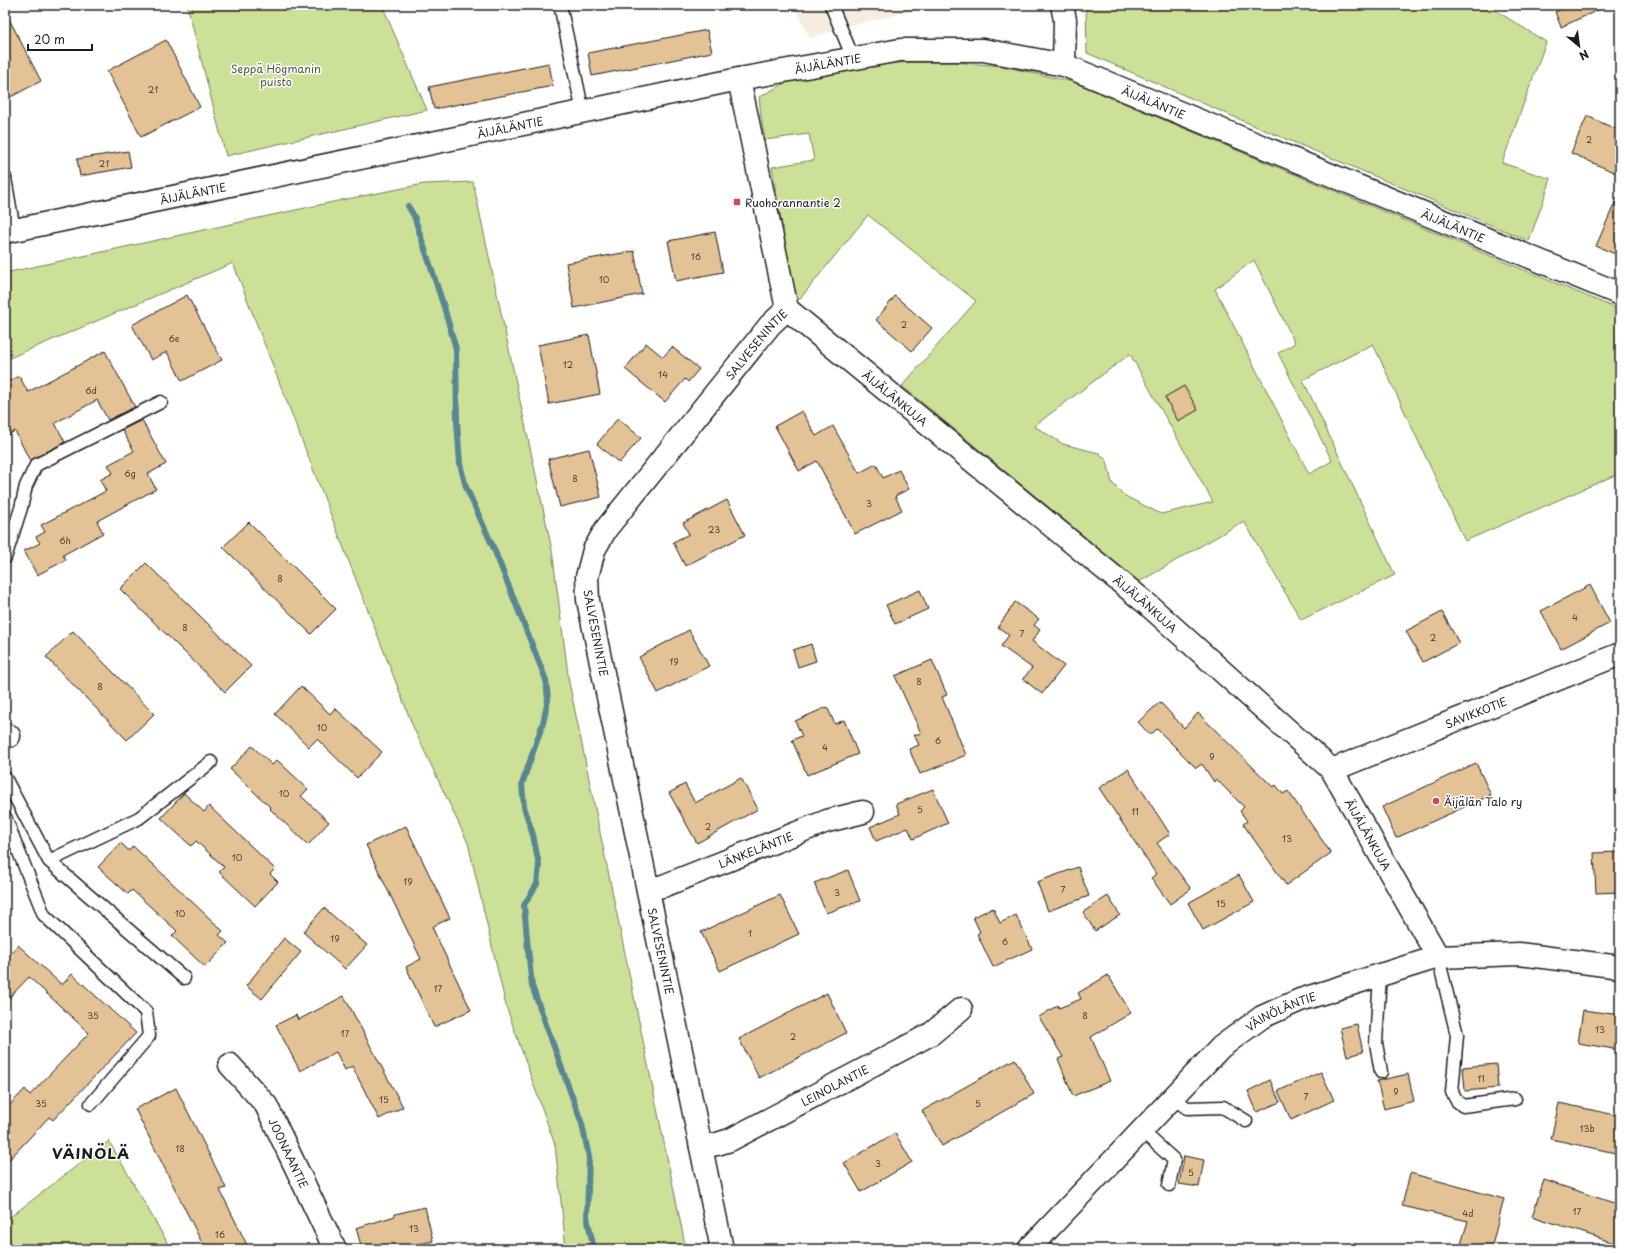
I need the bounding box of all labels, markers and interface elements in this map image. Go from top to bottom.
scale bar [28,26,92,52]
north arrow [1559,26,1599,66]
text: 20 m [34,30,65,48]
text: N [1576,46,1592,65]
street label: ÄIJÄLÄNTIE [793,49,862,77]
park label: Seppä Högmanin puisto [231,60,321,90]
street label: ÄIJÄLÄNTIE [1119,81,1188,123]
house number: 21 [148,82,158,96]
street label: ÄIJÄLÄNTIE [475,111,545,142]
house number: 2 [1586,132,1592,146]
house number: 21 [99,156,109,170]
street label: ÄIJÄLÄNTIE [158,178,228,208]
place label: Ruohorannantie 2 [745,194,841,211]
marker: Ruohorannantie 2 [732,197,742,207]
street label: ÄIJÄLÄNTIE [1419,205,1488,246]
house number: 16 [691,249,701,263]
house number: 10 [599,272,610,286]
street label: SALVESENINTIE [721,305,791,383]
house number: 2 [901,317,907,331]
house number: 6e [168,331,180,345]
house number: 12 [563,357,573,371]
street label: ÄIJÄLÄNKUJA [859,366,932,430]
house number: 14 [658,367,668,381]
house number: 6d [85,383,97,397]
house number: 6g [124,466,136,480]
house number: 8 [572,471,578,485]
house number: 3 [866,496,872,510]
house number: 23 [708,522,720,536]
house number: 6h [59,533,71,547]
house number: 8 [277,571,283,585]
street label: ÄIJÄLÄNKUJA [1110,571,1182,636]
street label: SALVESENINTIE [579,588,613,678]
house number: 4 [1572,610,1578,624]
house number: 8 [182,620,188,634]
house number: 7 [1019,626,1025,640]
house number: 2 [1430,630,1436,644]
house number: 19 [669,654,679,668]
house number: 8 [916,674,922,688]
house number: 8 [97,679,103,693]
street label: SAVIKKOTIE [1442,692,1509,732]
house number: 10 [317,720,328,734]
house number: 6 [935,733,941,747]
house number: 4 [822,740,828,754]
house number: 9 [1209,749,1215,763]
house number: 10 [279,786,290,800]
place label: Äijälän Talo ry [1444,793,1522,810]
street label: ÄIJÄLÄNKUJA [1341,795,1396,874]
marker: Äijälän Talo ry [1431,796,1441,806]
house number: 5 [917,802,923,816]
house number: 11 [1131,804,1139,818]
house number: 2 [705,819,711,833]
street label: LÄNKELÄNTIE [716,827,795,872]
house number: 13 [1282,831,1292,845]
house number: 10 [232,850,243,864]
house number: 19 [403,874,413,888]
house number: 7 [1060,882,1066,896]
house number: 3 [834,885,840,899]
house number: 15 [1216,896,1226,910]
house number: 10 [175,906,186,920]
street label: SALVESENINTIE [643,906,679,996]
house number: 1 [748,926,752,940]
house number: 19 [330,931,340,945]
house number: 6 [1002,934,1008,948]
house number: 17 [434,981,443,995]
street label: VÄINÖLÄNTIE [1242,987,1318,1035]
house number: 35 [87,1008,99,1022]
house number: 8 [1082,1008,1088,1022]
house number: 13 [1595,1022,1605,1036]
house number: 17 [341,1026,350,1040]
house number: 2 [790,1029,796,1043]
street label: LEINOLANTIE [798,1060,871,1110]
house number: 11 [1477,1071,1485,1085]
house number: 9 [1393,1084,1399,1098]
house number: 7 [1303,1089,1309,1103]
house number: 15 [379,1092,389,1106]
house number: 35 [35,1096,47,1110]
house number: 5 [975,1096,981,1110]
street label: JOONAANTIE [265,1115,313,1191]
house number: 13b [1579,1121,1595,1135]
district label: VÄINÖLÄ [52,1141,130,1164]
house number: 18 [175,1141,185,1155]
house number: 3 [875,1156,881,1170]
house number: 5 [1188,1165,1194,1179]
house number: 17 [1573,1204,1582,1218]
house number: 4d [1462,1206,1474,1220]
house number: 13 [409,1221,419,1235]
house number: 16 [215,1227,225,1241]

